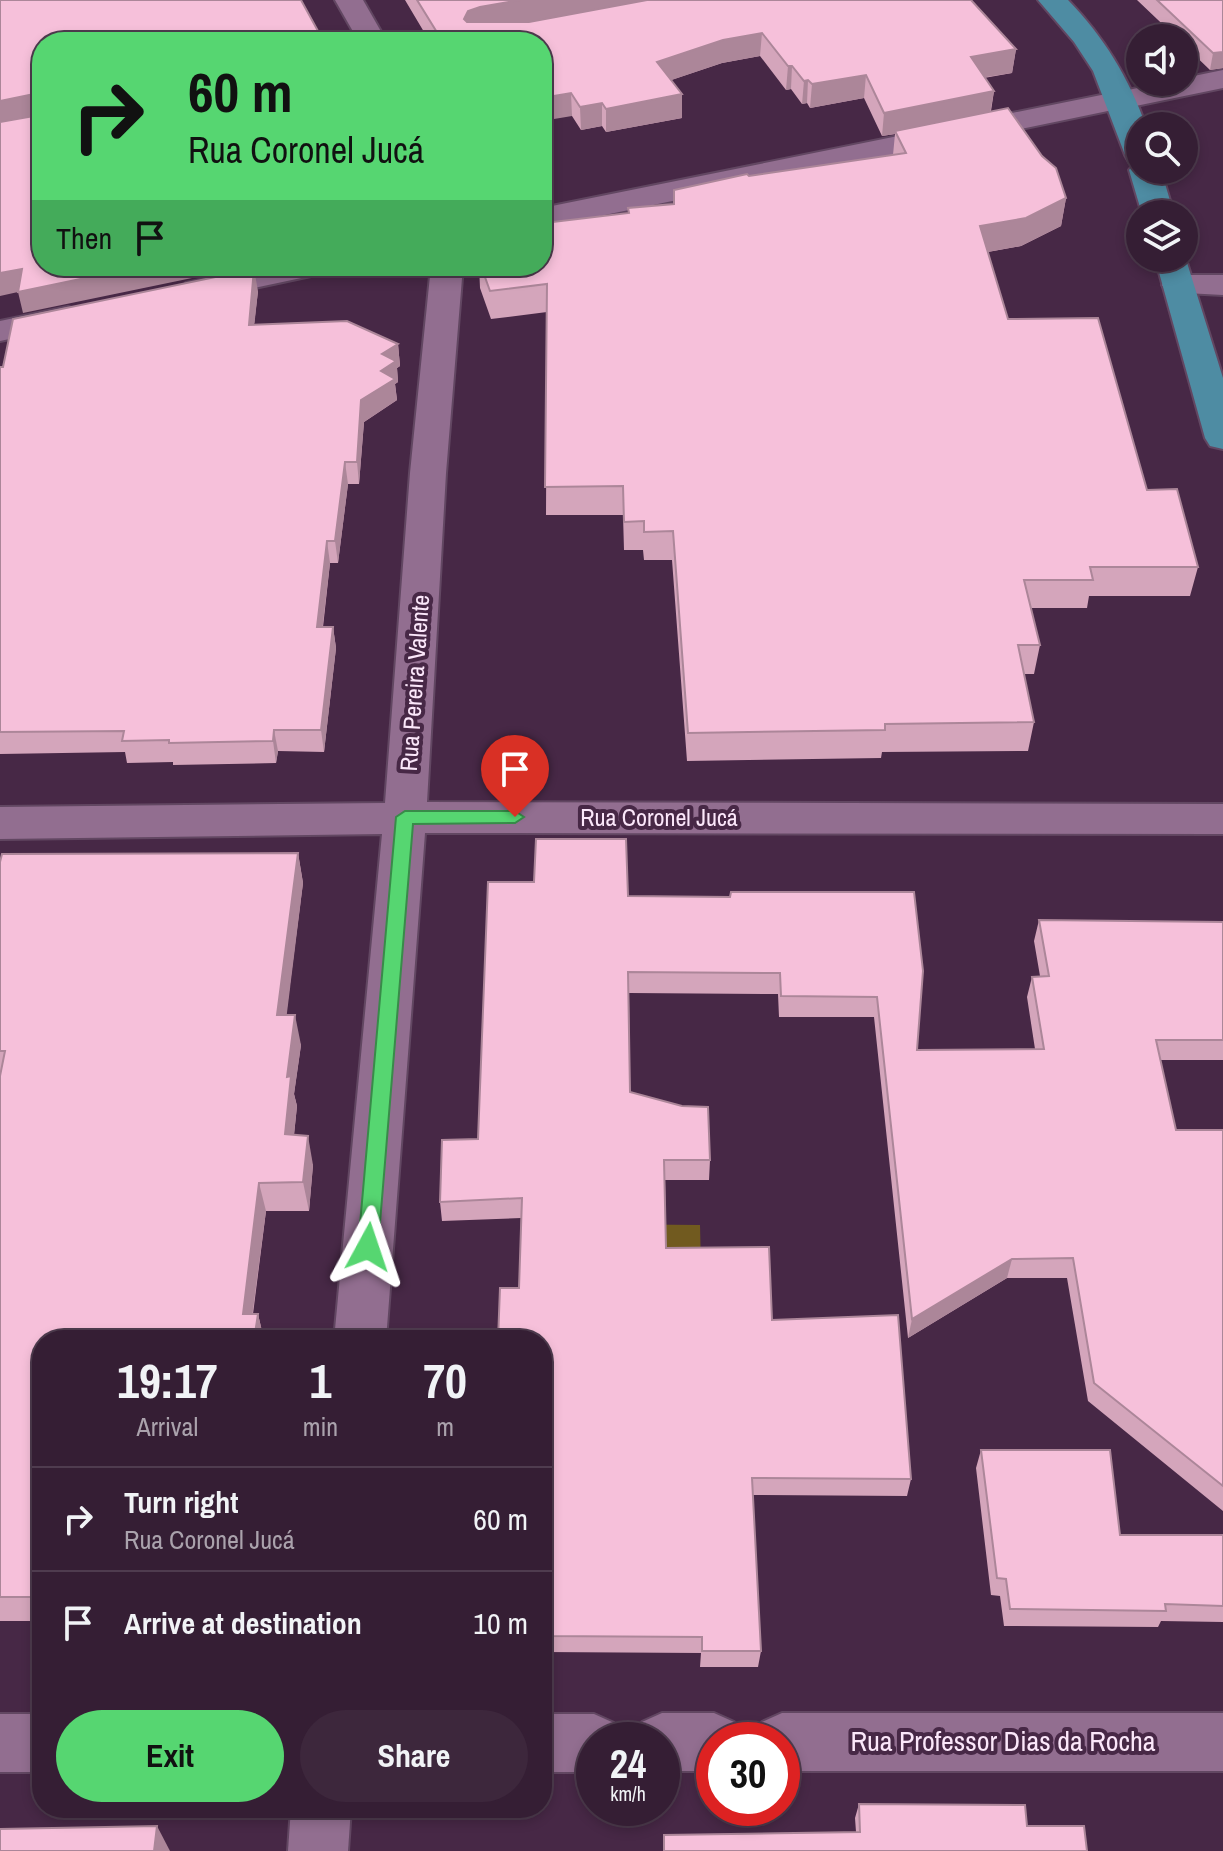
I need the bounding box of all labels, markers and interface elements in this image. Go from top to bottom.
map controls [1126,24,1198,272]
button: sound [1126,24,1198,96]
text: 60 m [188,54,293,129]
icon: right [56,64,160,168]
button: search [1126,112,1198,184]
text: Rua Coronel Jucá [188,126,424,174]
button: layers [1126,200,1198,272]
icon: arrive [128,216,172,260]
text: Then [56,218,112,258]
street label: Rua Pereira Valente [392,594,436,772]
pin [481,735,549,817]
icon: arrive [493,747,537,791]
street label: Rua Coronel Jucá [580,801,738,833]
position arrow [326,1205,410,1289]
text: 19:17 [117,1348,218,1413]
text: 1 [309,1348,331,1413]
text: 70 [423,1348,467,1413]
text: Arrival [137,1409,198,1444]
text: min [303,1409,338,1444]
text: m [436,1409,454,1444]
text: Turn right [124,1482,238,1522]
icon: right [56,1497,100,1541]
text: 60 m [473,1499,528,1539]
text: Rua Coronel Jucá [124,1522,295,1557]
icon: arrive [56,1601,100,1645]
text: Arrive at destination [124,1603,362,1643]
text: 10 m [473,1603,528,1643]
button: Exit [56,1710,284,1802]
button: Share [300,1710,528,1802]
speed limit sign: 30 [696,1722,800,1826]
street label: Rua Professor Dias da Rocha [850,1722,1156,1760]
text: 24 [610,1737,646,1790]
text: km/h [610,1780,646,1807]

